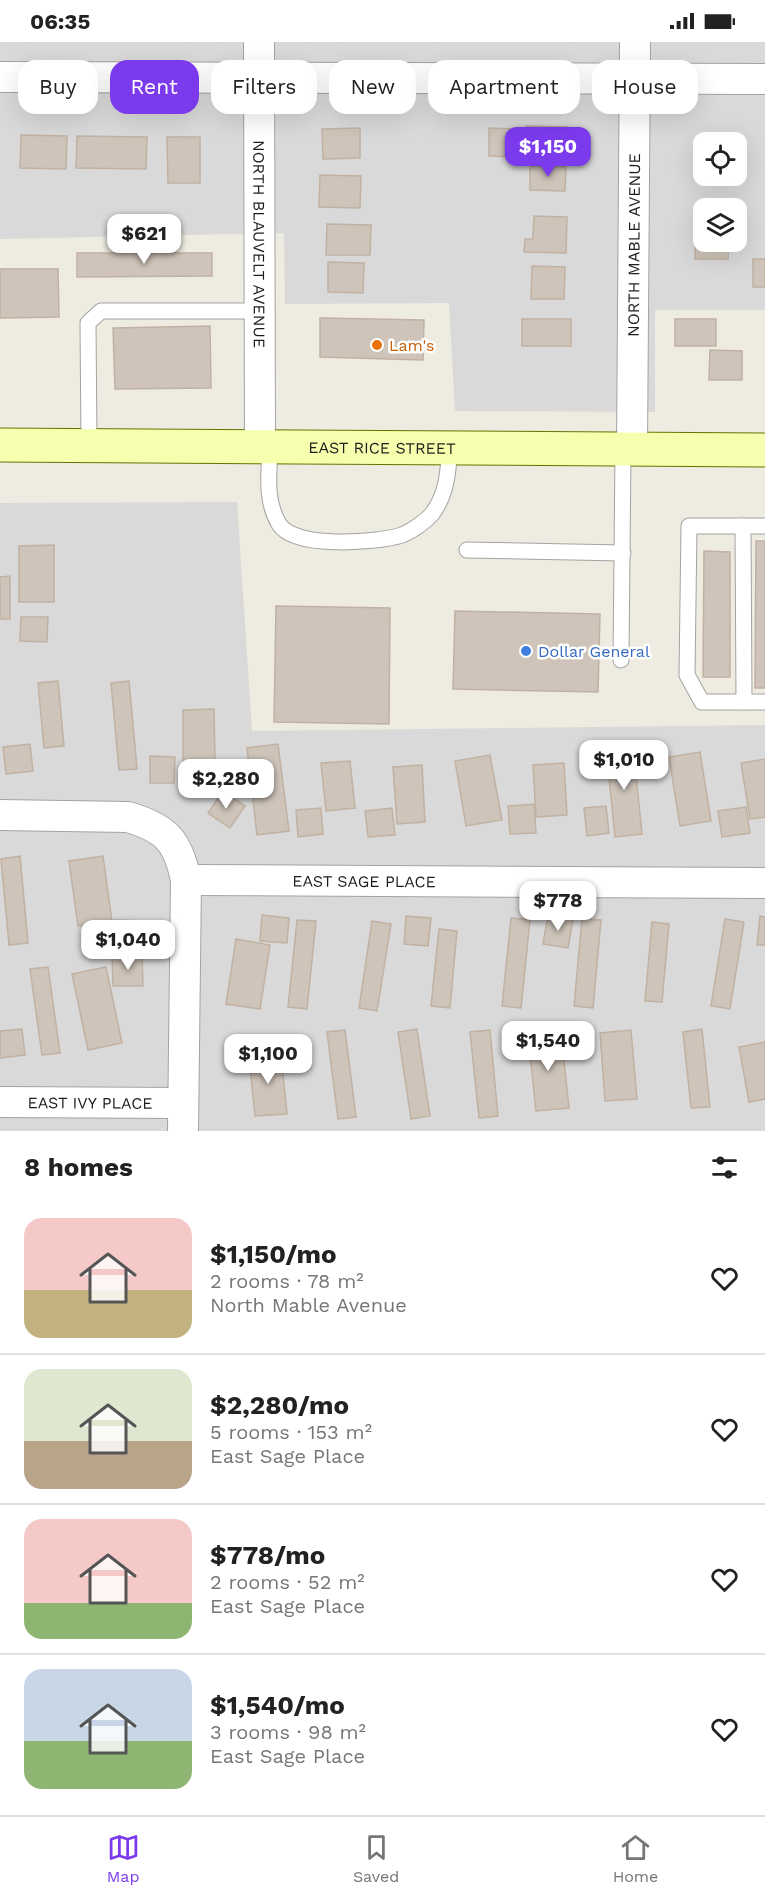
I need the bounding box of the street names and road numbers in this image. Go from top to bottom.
street label: NORTH BLAUVELT AVENUE [249,140,269,348]
street label: NORTH MABLE AVENUE [624,153,644,337]
street label: EAST RICE STREET [308,438,456,458]
street label: EAST SAGE PLACE [292,872,436,891]
street label: EAST IVY PLACE [27,1093,153,1113]

